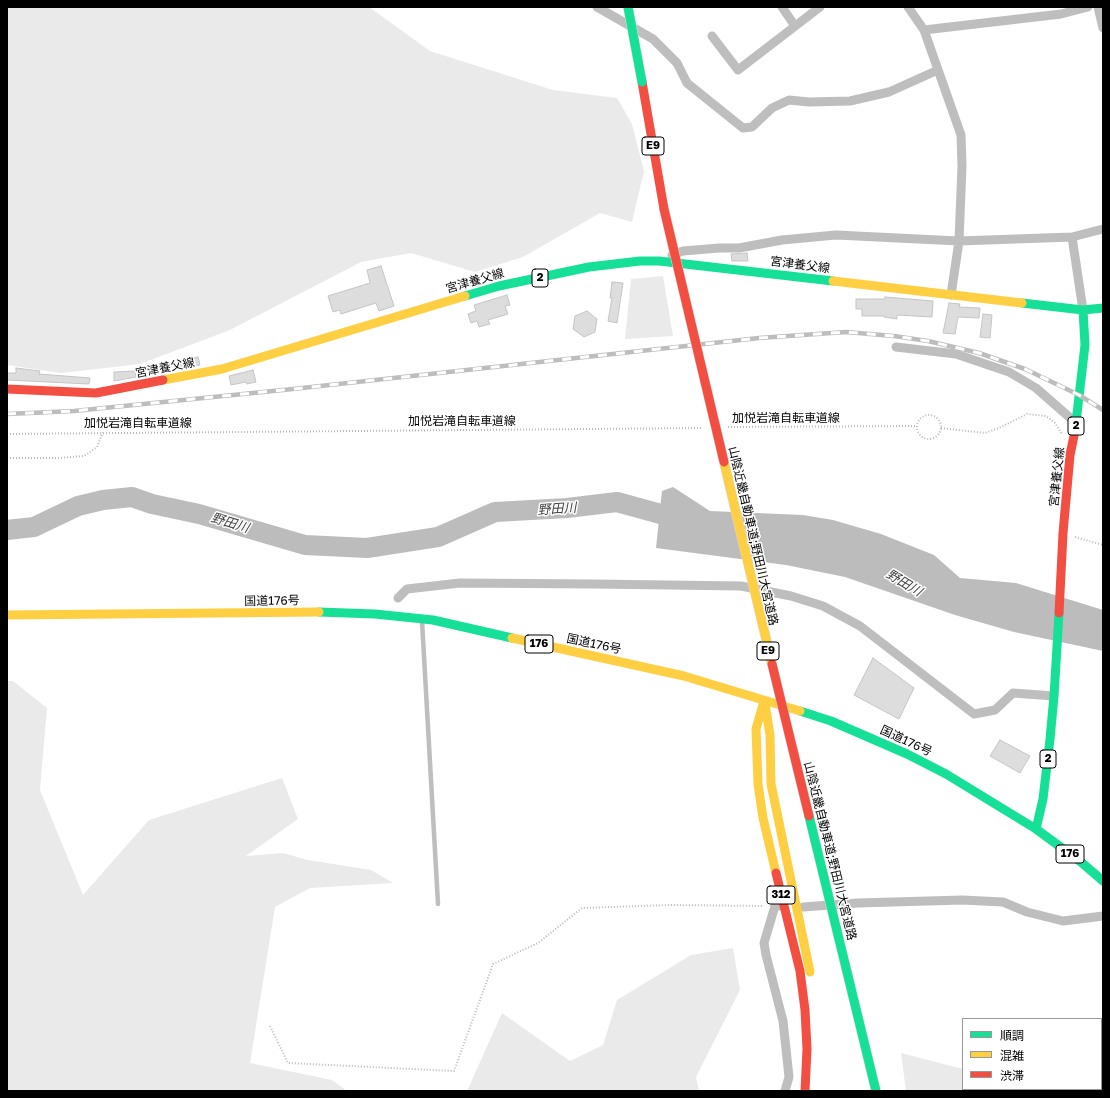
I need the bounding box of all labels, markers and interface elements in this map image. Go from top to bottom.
road number: E9 [642,137,664,155]
street label: 宮津養父線 [769,254,831,276]
street label: 宮津養父線 [444,266,506,296]
road number: 2 [532,269,548,287]
street label: 宮津養父線 [134,355,196,381]
street label: 加悦岩滝自転車道線 [732,411,840,425]
street label: 加悦岩滝自転車道線 [408,414,516,428]
street label: 加悦岩滝自転車道線 [84,416,192,430]
road number: 2 [1068,417,1084,435]
street label: 山陰近畿自動車道;野田川大宮道路 [725,445,781,627]
street label: 宮津養父線 [1047,446,1067,508]
water label: 野田川 [537,500,577,518]
water label: 野田川 [209,510,251,536]
water label: 野田川 [883,566,925,600]
street label: 国道176号 [244,593,300,609]
street label: 国道176号 [565,631,623,657]
road number: 176 [525,635,553,653]
road number: E9 [757,642,779,660]
street label: 国道176号 [878,723,934,759]
road number: 2 [1040,750,1056,768]
street label: 山陰近畿自動車道;野田川大宮道路 [801,760,859,942]
road number: 176 [1056,845,1084,863]
road number: 312 [767,886,795,904]
legend [962,1018,1102,1090]
text: 順調 [1000,1028,1024,1043]
text: 混雑 [1000,1048,1024,1063]
text: 渋滞 [1000,1068,1024,1083]

